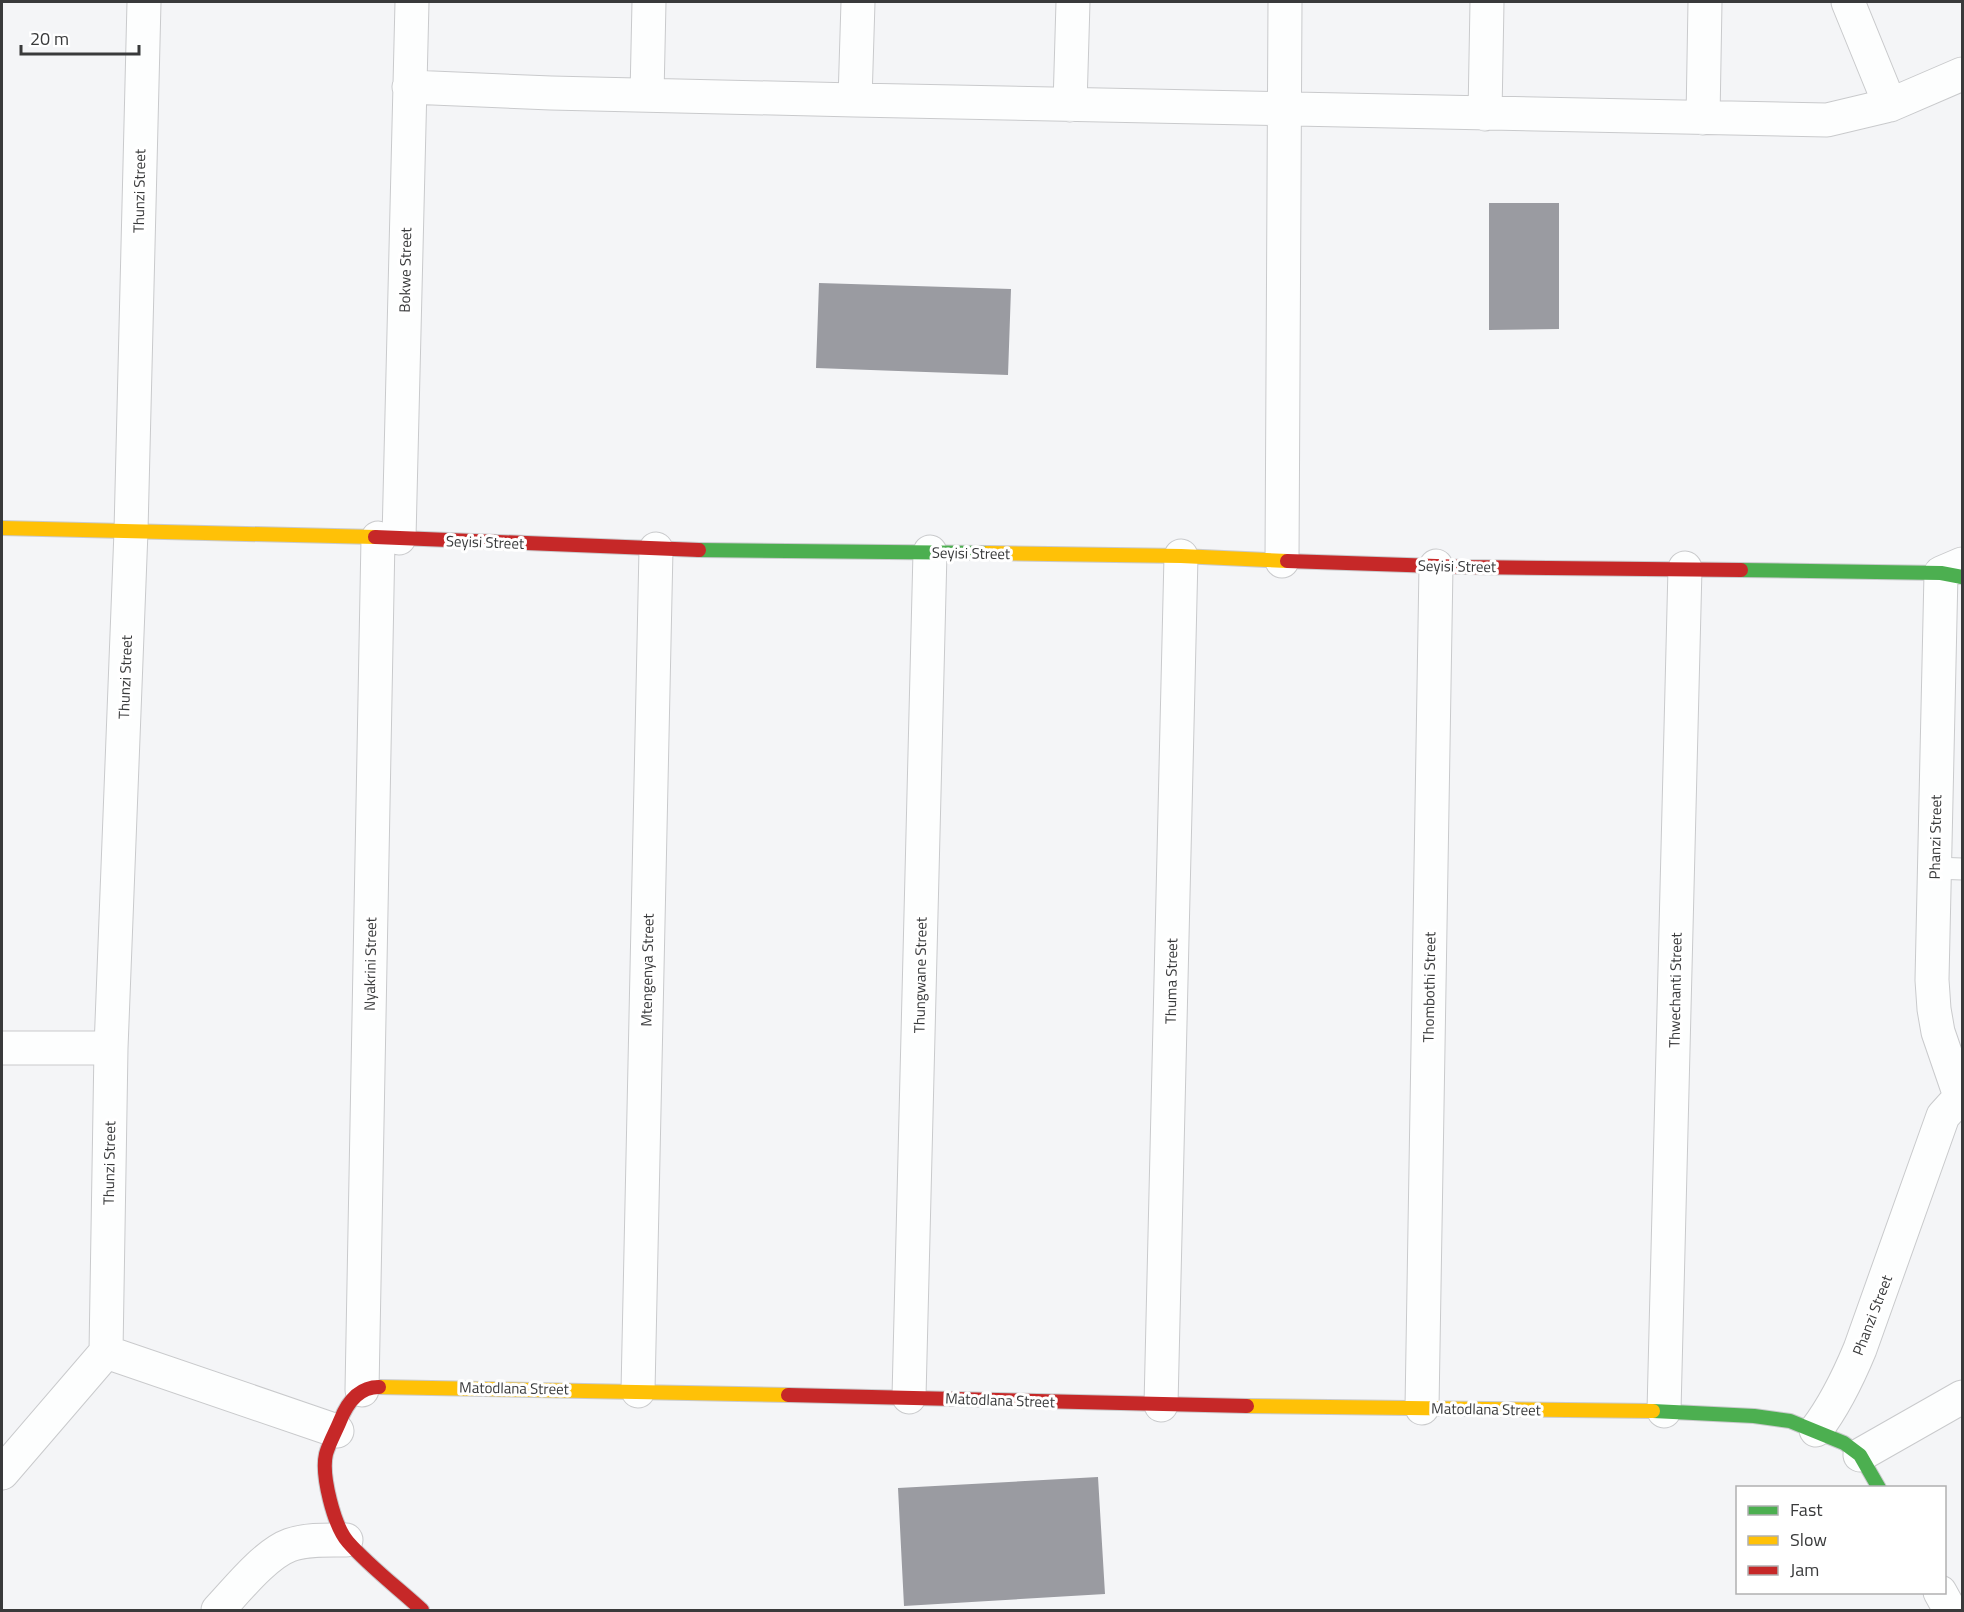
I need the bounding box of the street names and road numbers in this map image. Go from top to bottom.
street label: Thunzi Street [127,148,151,233]
street label: Bokwe Street [393,226,417,313]
street label: Seyisi Street [445,529,525,555]
street label: Seyisi Street [932,541,1011,565]
street label: Seyisi Street [1418,554,1497,578]
street label: Thunzi Street [112,634,138,719]
street label: Phanzi Street [1923,794,1947,879]
street label: Mtengenya Street [635,912,660,1027]
street label: Nyakrini Street [358,916,382,1011]
street label: Thungwane Street [907,916,933,1033]
street label: Thombothi Street [1417,931,1441,1043]
street label: Thwechanti Street [1662,931,1688,1048]
street label: Thuma Street [1159,937,1183,1024]
street label: Thunzi Street [97,1120,121,1205]
street label: Phanzi Street [1846,1271,1898,1359]
street label: Matodlana Street [459,1376,570,1400]
street label: Matodlana Street [945,1387,1056,1413]
street label: Matodlana Street [1431,1397,1542,1421]

